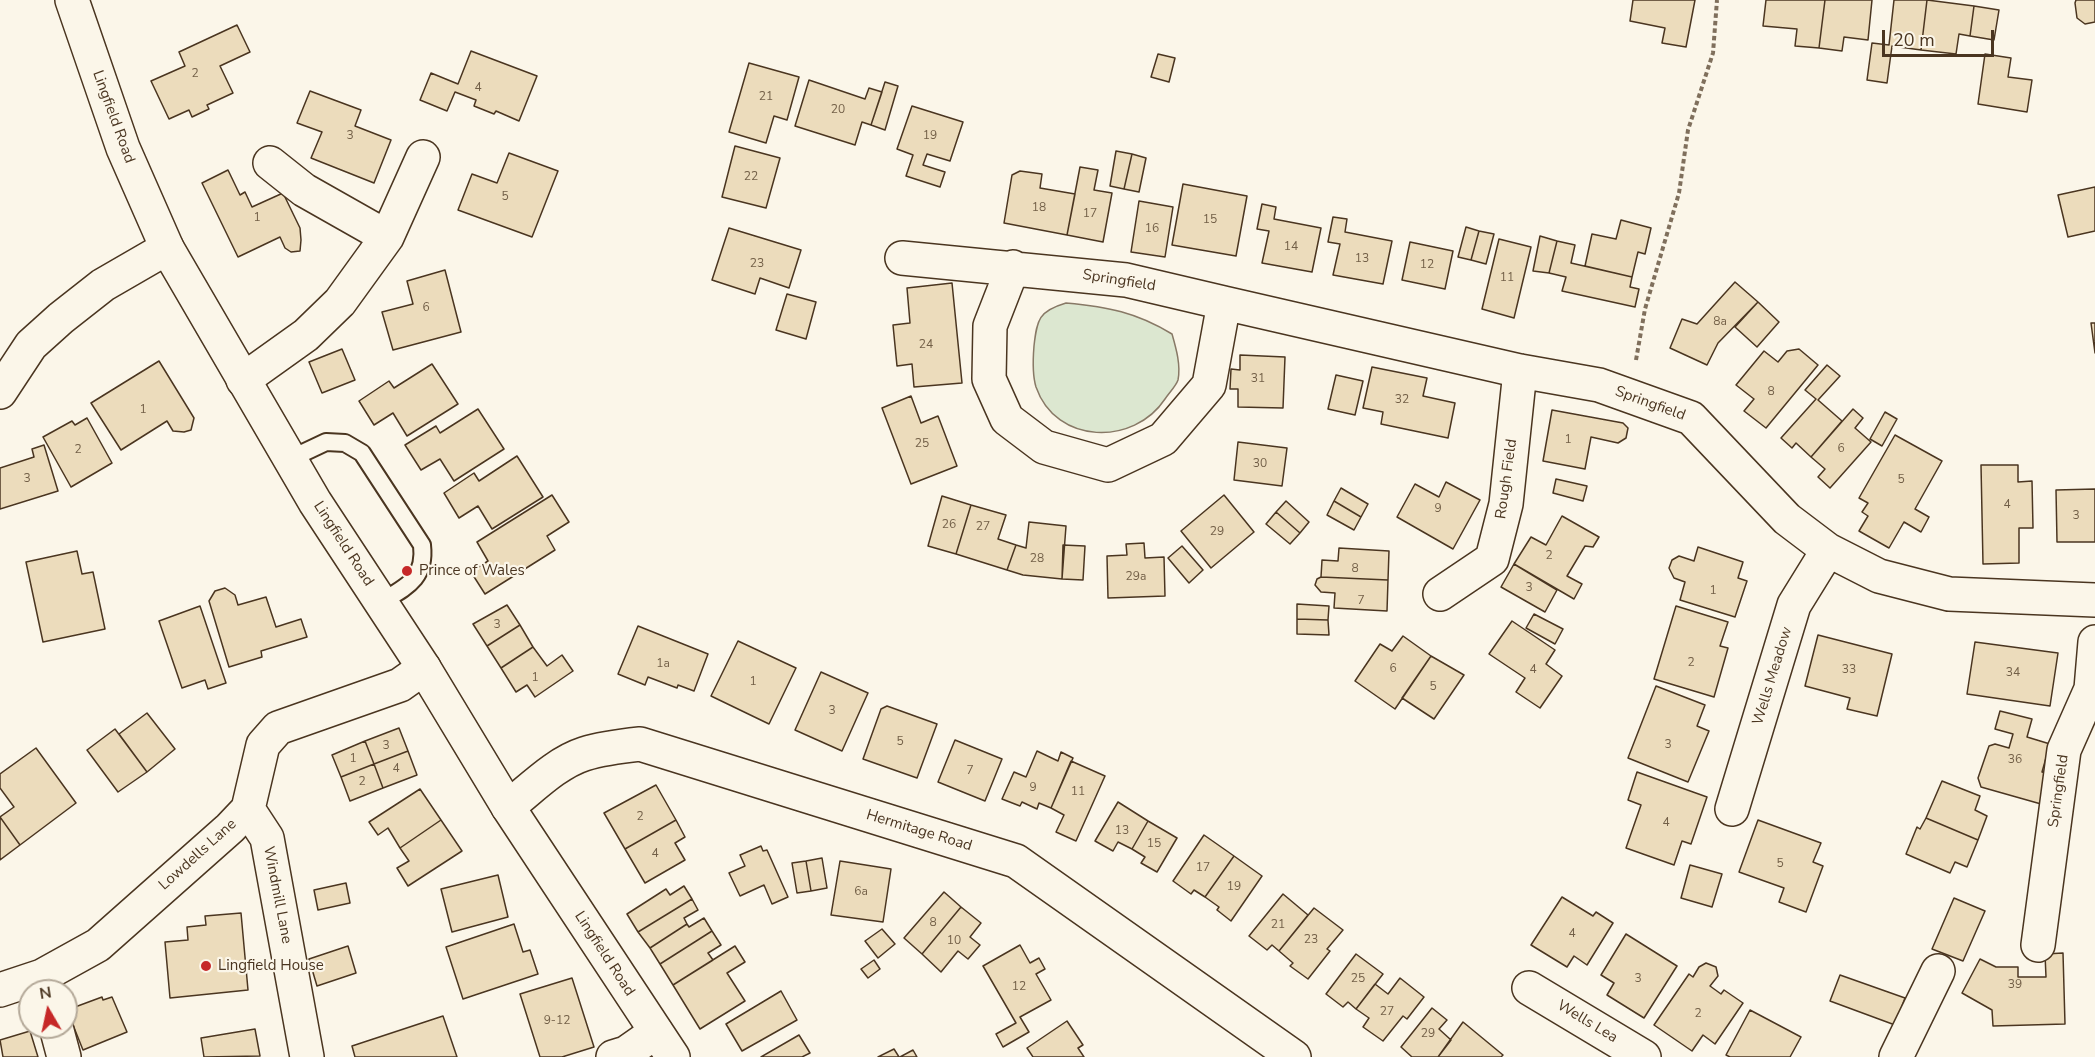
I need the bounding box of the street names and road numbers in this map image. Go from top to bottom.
street label: Lingfield Road [88,68,138,166]
street label: Springfield [1081,266,1157,296]
street label: Springfield [1612,383,1688,425]
street label: Rough Field [1492,438,1522,520]
street label: Lingfield Road [309,498,377,590]
street label: Wells Meadow [1750,625,1796,727]
street label: Springfield [2045,753,2073,829]
street label: Hermitage Road [864,806,974,856]
street label: Lowdells Lane [156,816,240,894]
street label: Windmill Lane [259,845,295,945]
street label: Lingfield Road [570,908,638,1000]
street label: Wells Lea [1553,997,1621,1047]

